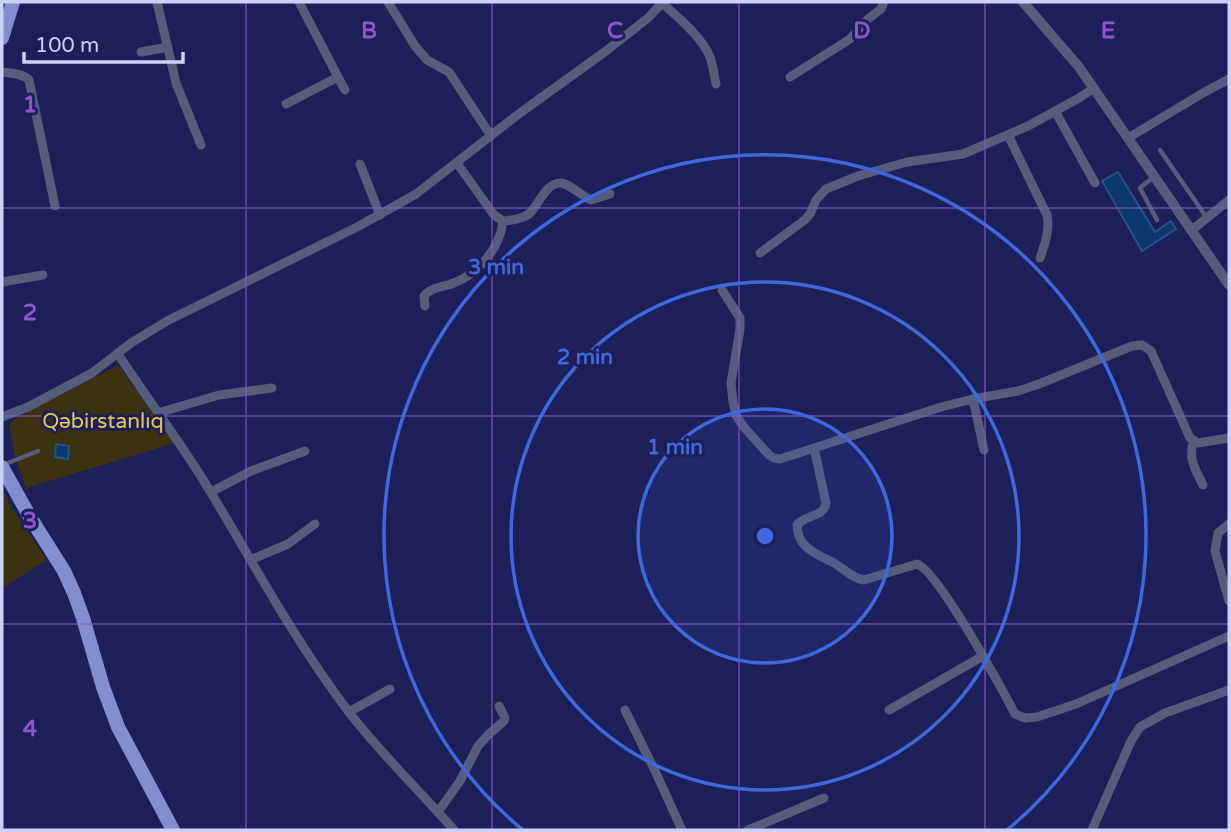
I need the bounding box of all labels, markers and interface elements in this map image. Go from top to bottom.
text: B [361,17,377,45]
text: C [607,17,623,45]
text: D [853,17,871,45]
text: E [1101,17,1115,45]
scale bar [24,21,184,65]
text: 100 m [35,33,99,58]
text: 1 [23,91,37,119]
text: 3 min [468,255,524,280]
text: 2 [23,299,37,327]
text: 2 min [557,345,613,370]
park label: Qəbirstanlıq [42,409,164,434]
text: 1 min [647,435,703,460]
text: 3 [23,507,37,535]
centre of rings [753,524,777,548]
text: 4 [23,715,38,743]

